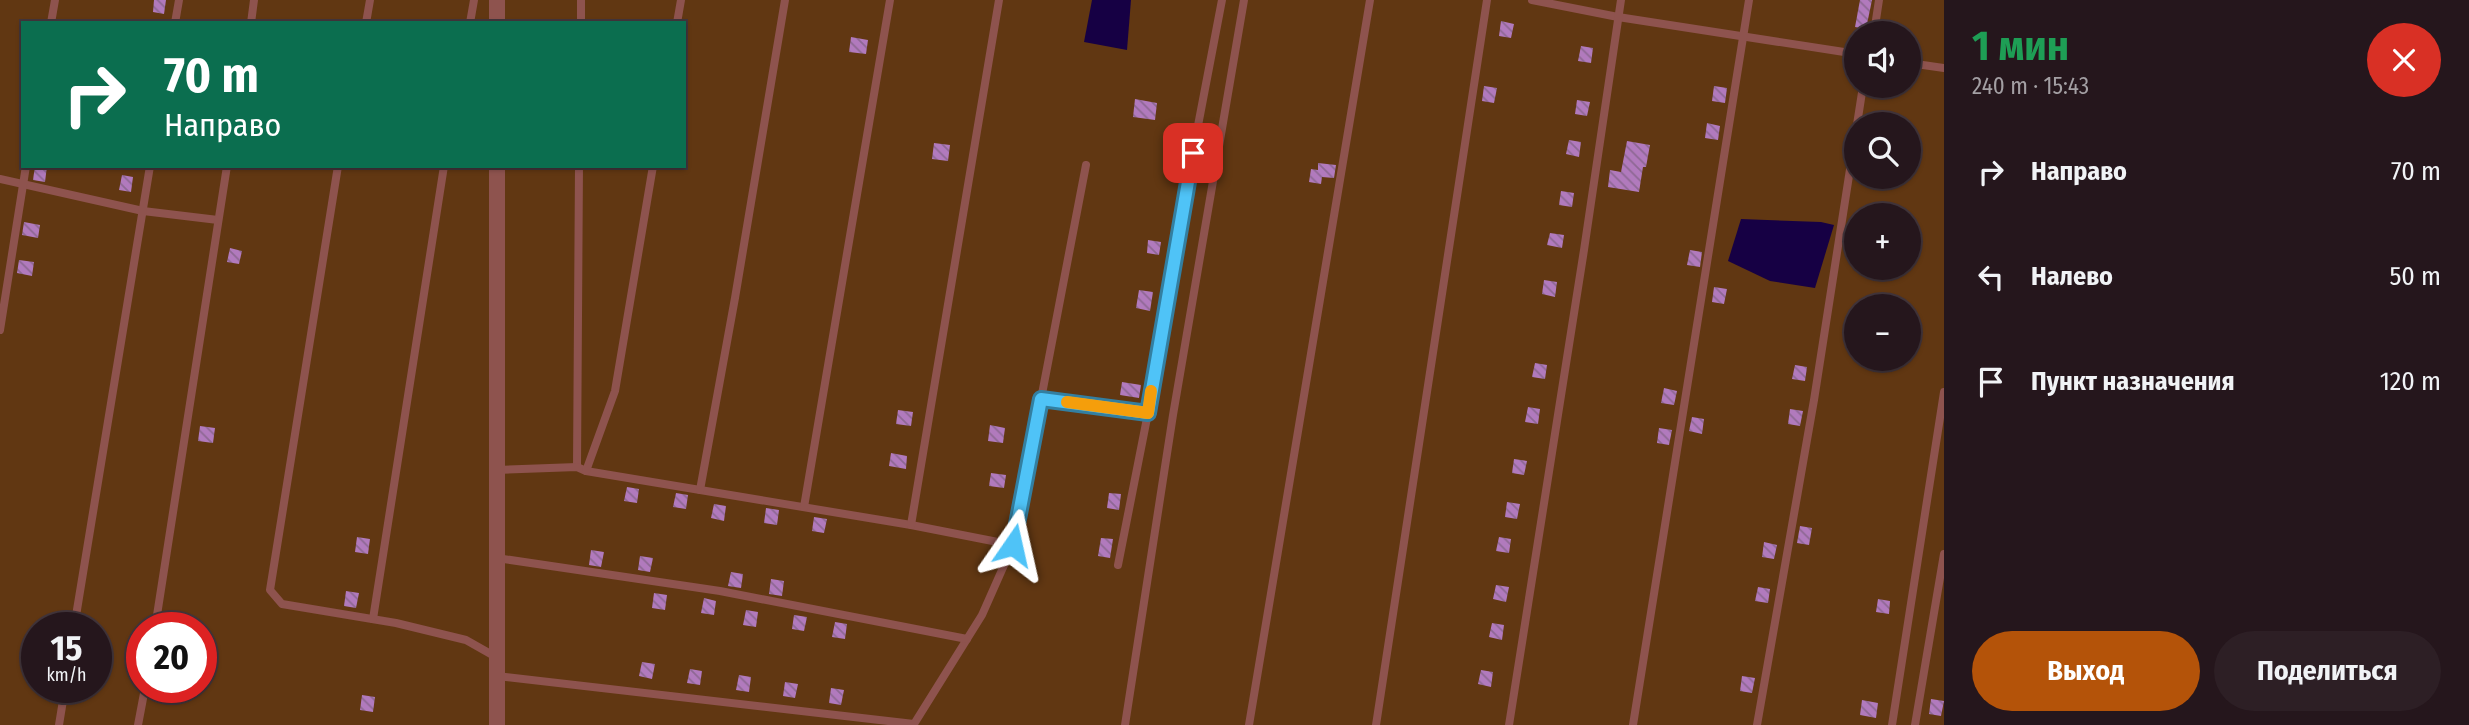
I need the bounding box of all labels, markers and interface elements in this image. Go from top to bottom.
map controls [1844,21,1921,371]
button: sound [1844,21,1921,98]
text: 1 мин [1972,21,2069,71]
button: close [2367,23,2441,97]
text: 70 m [164,46,259,105]
icon: right [49,49,140,140]
text: 240 m · 15:43 [1972,72,2089,100]
text: Направо [164,106,281,144]
button: search [1844,112,1921,189]
pin [1163,123,1223,183]
icon: arrive [1174,134,1212,172]
icon: right [1972,153,2010,191]
text: Направо [2031,156,2127,187]
text: 70 m [2391,156,2441,187]
button: + [1844,203,1921,280]
icon: left [1972,258,2010,296]
text: Налево [2031,261,2113,292]
text: 50 m [2389,261,2441,292]
button: − [1844,294,1921,371]
icon: arrive [1972,363,2010,401]
text: Пункт назначения [2031,366,2235,397]
text: 120 m [2380,366,2441,397]
position arrow [976,508,1050,582]
speed limit sign: 20 [126,612,217,703]
text: 15 [50,627,82,669]
button: Выход [1972,631,2200,711]
button: Поделиться [2214,631,2441,711]
text: km/h [46,664,87,686]

